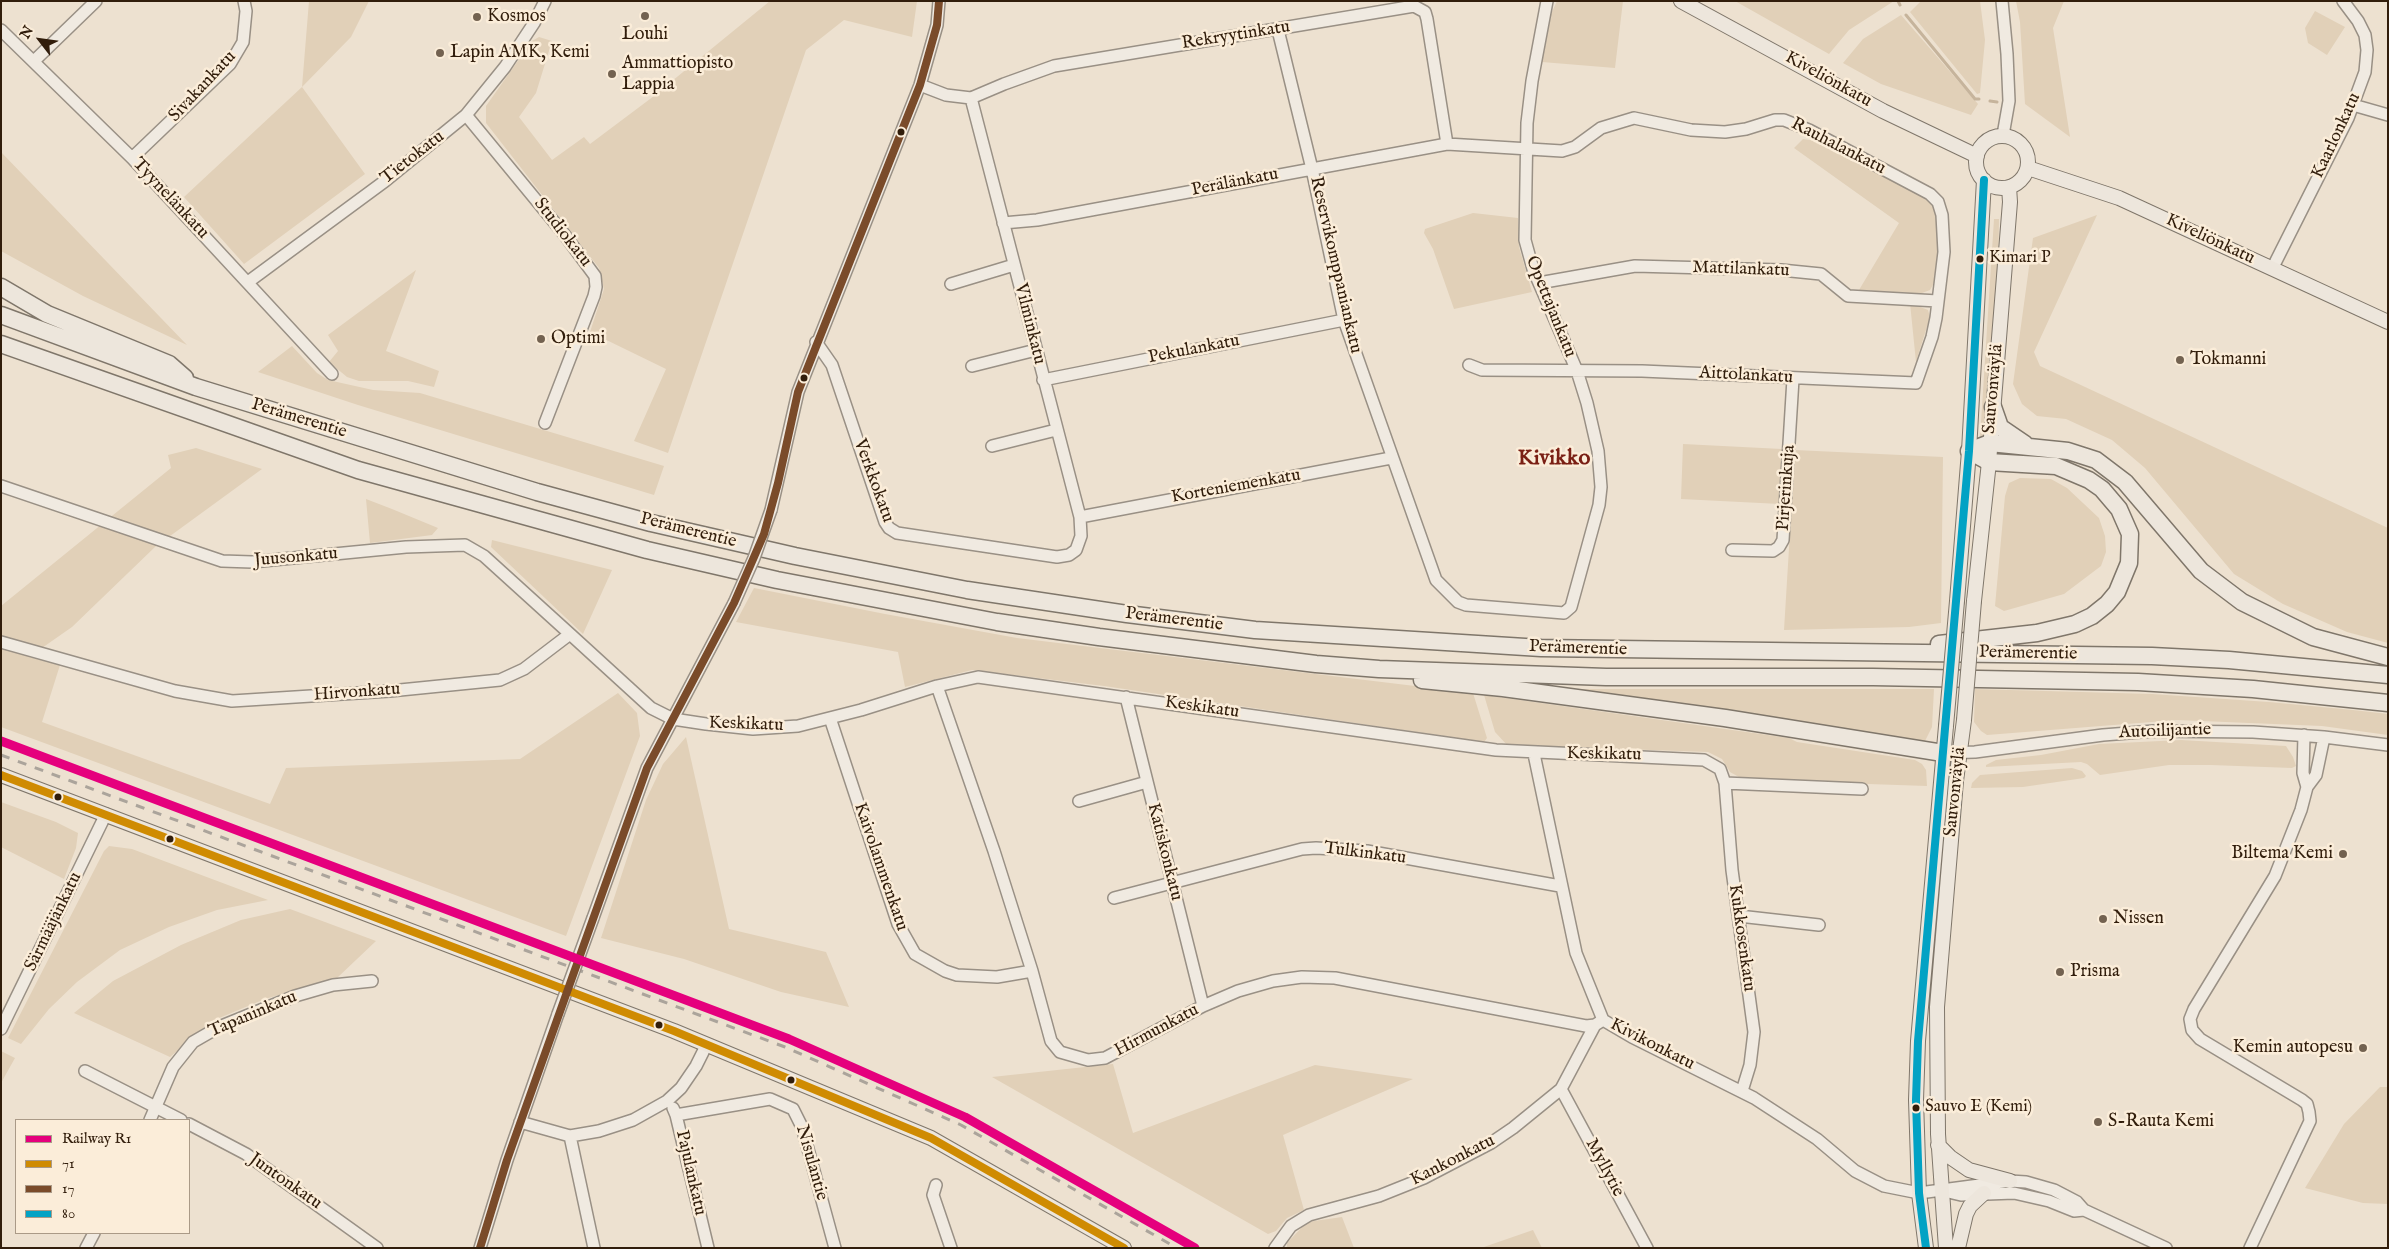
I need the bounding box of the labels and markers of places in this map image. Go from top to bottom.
place label: Kosmos [487,6,546,28]
marker: Louhi [639,10,651,22]
marker: Kosmos [471,11,483,23]
place label: Louhi [622,24,668,46]
place label: Lapin AMK, Kemi [450,42,590,64]
marker: Lapin AMK, Kemi [434,47,446,59]
place label: Ammattiopisto Lappia [622,53,733,96]
marker: Ammattiopisto Lappia [606,68,618,80]
unlabelled marker [896,127,906,137]
place label: Kimari P [1989,249,2051,269]
marker: Kimari P [1975,254,1985,264]
place label: Optimi [551,328,605,350]
marker: Optimi [535,333,547,345]
place label: Tokmanni [2190,349,2266,371]
marker: Tokmanni [2174,354,2186,366]
unlabelled marker [799,373,809,383]
unlabelled marker [53,792,63,802]
unlabelled marker [165,834,175,844]
place label: Biltema Kemi [2231,843,2333,865]
marker: Biltema Kemi [2337,848,2349,860]
place label: Nissen [2113,908,2164,930]
marker: Nissen [2097,913,2109,925]
place label: Prisma [2070,961,2120,983]
marker: Prisma [2054,966,2066,978]
unlabelled marker [654,1020,664,1030]
place label: Kemin autopesu [2233,1037,2353,1059]
marker: Kemin autopesu [2357,1042,2369,1054]
unlabelled marker [786,1075,796,1085]
place label: Sauvo E (Kemi) [1925,1098,2032,1118]
marker: Sauvo E (Kemi) [1911,1103,1921,1113]
place label: S-Rauta Kemi [2108,1111,2214,1133]
marker: S-Rauta Kemi [2092,1116,2104,1128]

